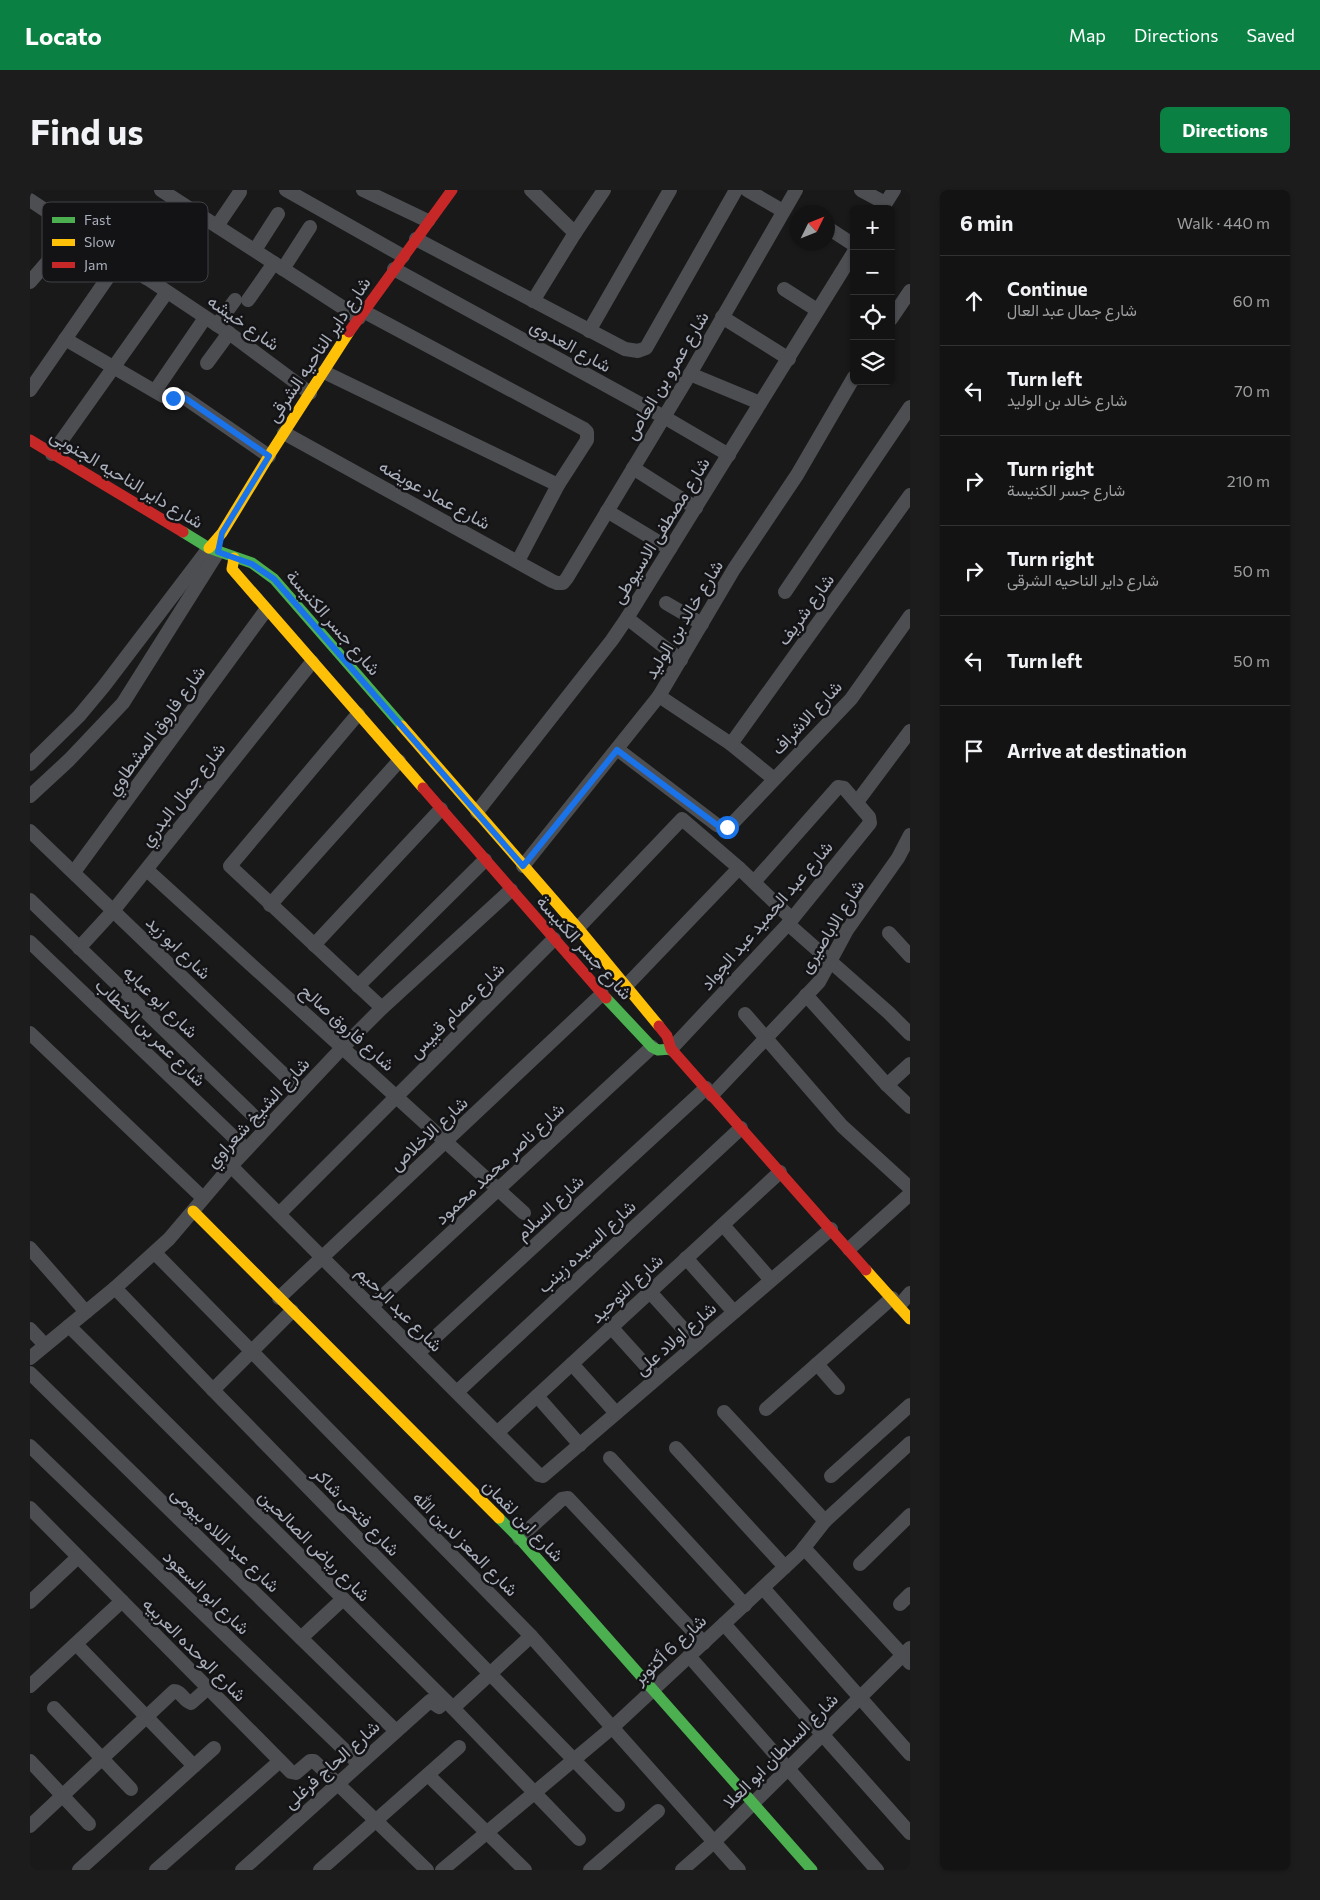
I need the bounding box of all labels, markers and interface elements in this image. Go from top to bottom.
text: Locato [25,21,102,50]
text: Map [1069,24,1106,46]
text: Directions [1134,24,1218,46]
text: Saved [1246,24,1295,46]
button: Directions [1160,107,1290,153]
text: Find us [30,109,144,152]
legend [42,202,208,282]
north arrow [790,205,835,250]
map controls [850,205,895,385]
button: + [850,205,895,250]
text: 6 min [960,210,1013,235]
text: Fast [84,211,111,228]
text: Walk · 440 m [1177,213,1270,232]
text: Slow [84,233,115,250]
button: − [850,250,895,295]
text: Jam [84,256,108,273]
street label: شارع داير الناحيه الشرقى [261,272,377,427]
text: Continue [1007,277,1087,300]
icon: ahead [960,287,988,315]
street label: شارع خيشه [203,289,284,356]
text: 60 m [1233,291,1270,310]
button: locate [850,295,895,340]
text: شارع جمال عبد العال [1007,300,1137,319]
street label: شارع عمرو بن العاص [619,307,715,444]
street label: شارع العدوى [526,314,616,378]
button: layers [850,340,895,385]
text: Turn left [1007,367,1082,390]
icon: left [960,377,988,405]
text: 70 m [1234,381,1270,400]
route end [162,387,185,410]
text: شارع خالد بن الوليد [1007,390,1127,409]
street label: شارع داير الناحيه الجنوبى [45,424,208,534]
street label: شارع مصطفى الاسيوطى [606,453,716,608]
street label: شارع عماد عويضه [374,454,495,535]
text: Turn right [1007,457,1094,480]
icon: right [960,467,988,495]
text: 210 m [1227,471,1270,490]
text: شارع جسر الكنيسة [1007,480,1125,499]
text: Turn right [1007,547,1094,570]
street label: شارع خالد بن الوليد [639,555,729,684]
icon: right [960,557,988,585]
text: 50 m [1233,561,1270,580]
street label: شارع جسر الكنيسة [281,565,386,681]
street label: شارع شريف [772,569,840,650]
text: شارع داير الناحيه الشرقى [1007,570,1159,589]
icon: left [960,647,988,675]
text: Turn left [1007,649,1082,672]
text: 50 m [1233,651,1270,670]
street label: شارع فاروق المشطاوي [101,661,213,802]
street label: شارع الاشراف [766,675,847,760]
icon: arrive [960,737,988,765]
street label: شارع جمال البدري [135,738,233,853]
text: Arrive at destination [1007,739,1187,762]
route start [716,816,739,839]
street label: شارع عبد الحميد عبد الجواد [695,836,838,996]
street label: شارع الاباصيرى [794,875,870,978]
street label: شارع جسر الكنيسة [531,890,638,1005]
street label: شارع ابو زيد [140,911,216,985]
street label: شارع عصام قبيس [403,957,510,1064]
street label: شارع ابو عبايه [117,960,203,1044]
street label: شارع عمر بن الخطاب [90,973,211,1092]
street label: شارع فاروق صالح [295,979,400,1077]
street label: شارع الشيخ شعراوي [200,1052,317,1175]
street label: شارع الاخلاص [384,1091,473,1176]
street label: شارع ناصر محمد محمود [430,1097,570,1230]
street label: شارع السلام [510,1170,589,1246]
street label: شارع السيده زينب [532,1195,641,1299]
street label: شارع التوحيد [585,1249,668,1329]
street label: شارع عبد الرحيم [351,1260,448,1357]
street label: شارع اولاد على [630,1297,722,1381]
street label: شارع فتحى شاكر [307,1461,405,1562]
street label: شارع ابن لقمان [478,1474,569,1567]
street label: شارع عبد اللاه بيومى [166,1481,285,1598]
street label: شارع رياض الصالحين [253,1484,376,1607]
street label: شارع المعز لدين الله [407,1486,523,1602]
street label: شارع ابو السعود [158,1545,255,1640]
street label: شارع الوحده العربيه [137,1592,252,1707]
street label: شارع 6 أكتوبر [627,1609,712,1691]
street label: شارع السلطان ابو العلا [718,1688,844,1814]
street label: شارع الحاج فرغلى [278,1715,385,1814]

